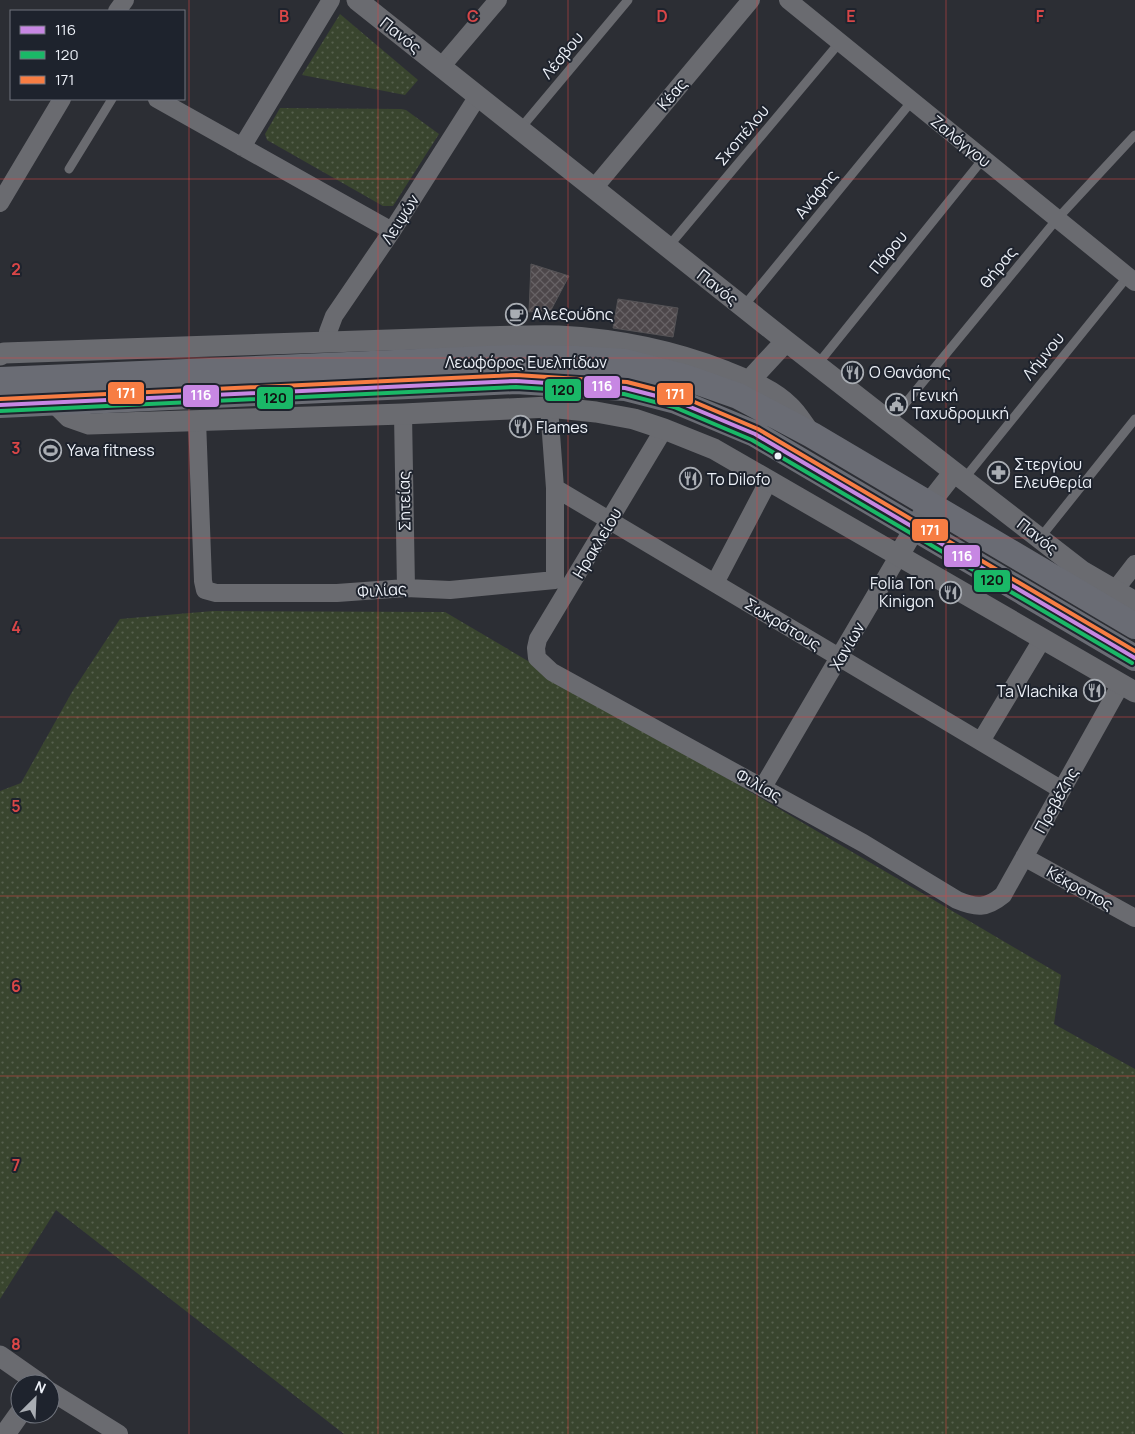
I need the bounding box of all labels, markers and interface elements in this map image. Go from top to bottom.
text: B [279,5,289,27]
text: C [467,5,479,27]
text: D [656,5,668,27]
text: E [846,5,856,27]
text: F [1036,5,1045,27]
legend [10,10,185,100]
street label: Πανός [376,12,426,58]
text: 116 [55,19,76,40]
street label: Λέσβου [536,27,588,83]
text: 120 [55,44,79,65]
text: 171 [55,69,74,90]
street label: Κέας [652,73,692,115]
street label: Σκοπέλου [710,100,774,170]
street label: Ζαλόγγου [926,110,996,172]
street label: Ανάφης [789,165,843,223]
street label: Λειψών [376,190,424,248]
street label: Πάρου [864,226,912,278]
street label: θήρας [974,241,1022,293]
text: 2 [11,258,21,280]
street label: Πανός [693,264,743,310]
cafe icon: Αλεξούδης [504,302,528,326]
place label: Αλεξούδης [532,303,614,325]
street label: Λήμνου [1017,328,1069,384]
street label: Λεωφόρος Ευελπίδων [445,351,607,373]
restaurant icon: O Θανάσης [841,360,865,384]
place label: O Θανάσης [869,361,951,383]
line badge: 116 [583,375,621,399]
text: 116 [592,376,612,395]
line badge: 120 [544,378,582,402]
text: 120 [551,380,575,399]
line badge: 171 [107,381,145,405]
line badge: 171 [656,382,694,406]
text: 171 [116,383,136,402]
line badge: 116 [182,384,220,408]
text: 171 [665,384,685,403]
place label: Γενική Ταχυδρομική [912,384,1009,424]
text: 116 [191,385,211,404]
line badge: 120 [256,386,294,410]
text: 120 [263,388,287,407]
public building icon: Γενική Ταχυδρομική [884,392,908,416]
restaurant icon: Flames [508,415,532,439]
place label: Flames [536,416,588,438]
text: 3 [11,437,21,459]
sports icon: Yava fitness [39,438,63,462]
place label: Yava fitness [67,439,155,461]
unlabelled marker [773,451,783,461]
place label: Στεργίου Ελευθερία [1014,453,1092,493]
pharmacy icon: Στεργίου Ελευθερία [986,461,1010,485]
restaurant icon: To Dilofo [679,467,703,491]
place label: To Dilofo [707,468,770,490]
street label: Σητείας [392,471,416,531]
street label: Ηρακλείου [567,504,627,582]
street label: Πανός [1013,513,1063,559]
line badge: 171 [911,518,949,542]
text: 171 [920,520,940,539]
line badge: 116 [943,544,981,568]
text: 116 [952,546,972,565]
line badge: 120 [973,569,1011,593]
text: 120 [980,570,1004,589]
place label: Folia Ton Kinigon [870,572,934,612]
street label: Φιλίας [357,577,408,603]
restaurant icon: Folia Ton Kinigon [938,580,962,604]
street label: Σωκράτους [741,593,825,656]
text: 4 [11,616,21,638]
street label: Χανίων [824,618,870,674]
restaurant icon: Ta Vlachika [1082,679,1106,703]
place label: Ta Vlachika [997,680,1078,702]
street label: Φιλίας [732,763,786,807]
street label: Πρεβέζης [1029,763,1083,837]
text: 5 [11,795,21,817]
street label: Κέκροπος [1043,861,1117,915]
text: 6 [11,975,21,997]
text: 7 [12,1154,20,1176]
text: 8 [11,1333,21,1355]
north arrow [10,1374,60,1424]
text: N [32,1376,49,1397]

